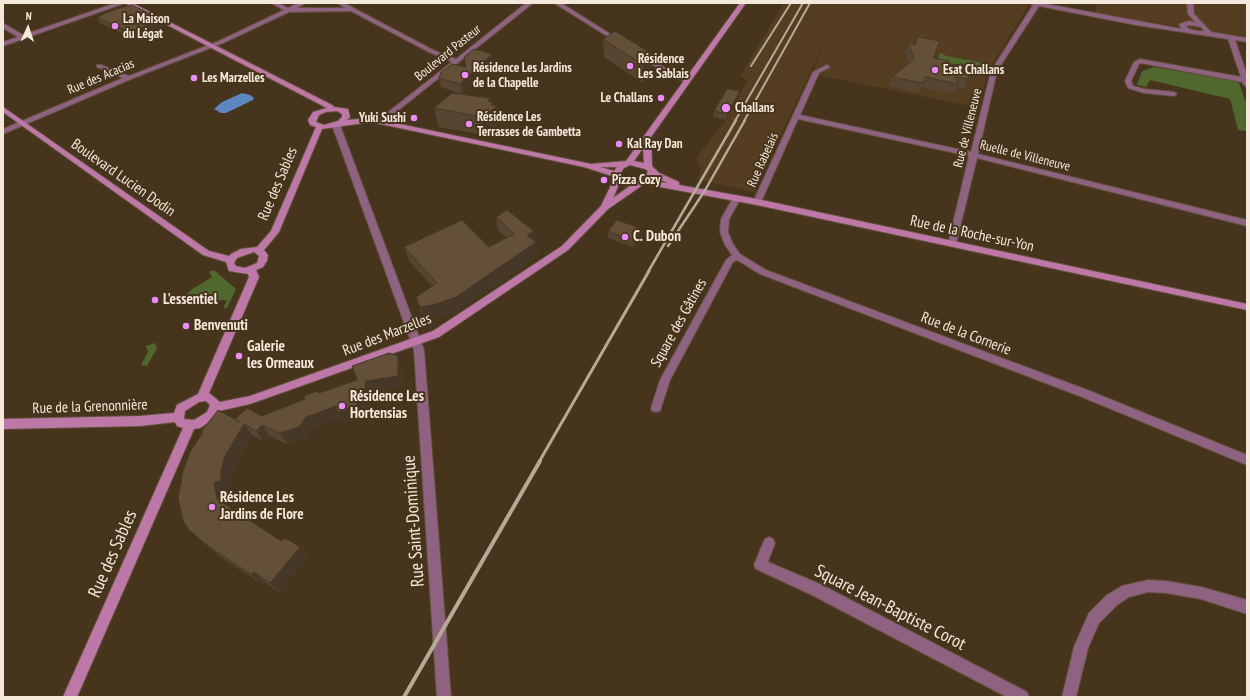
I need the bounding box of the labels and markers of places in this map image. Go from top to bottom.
place label: La Maison du Légat [123,11,170,42]
marker: La Maison du Légat [110,21,120,31]
place label: Résidence Les Sablais [638,51,689,82]
place label: Résidence Les Jardins de la Chapelle [473,60,572,91]
marker: Résidence Les Sablais [625,61,635,71]
place label: Esat Challans [943,62,1004,78]
marker: Esat Challans [930,65,940,75]
place label: Les Marzelles [202,70,265,86]
marker: Résidence Les Jardins de la Chapelle [460,70,470,80]
marker: Les Marzelles [189,73,199,83]
place label: Le Challans [600,90,653,106]
marker: Le Challans [656,93,666,103]
place label: Challans [735,100,774,116]
marker: Challans [720,102,732,114]
place label: Résidence Les Terrasses de Gambetta [477,109,581,140]
place label: Yuki Sushi [359,110,406,126]
marker: Yuki Sushi [409,113,419,123]
marker: Résidence Les Terrasses de Gambetta [464,119,474,129]
place label: Kal Ray Dan [627,136,683,152]
marker: Kal Ray Dan [614,139,624,149]
place label: Pizza Cozy [612,172,661,188]
marker: Pizza Cozy [599,175,609,185]
place label: C. Dubon [633,228,681,246]
marker: C. Dubon [620,232,630,242]
place label: L'essentiel [163,291,217,309]
marker: L'essentiel [150,295,160,305]
place label: Benvenuti [194,317,248,335]
marker: Benvenuti [181,321,191,331]
place label: Galerie les Ormeaux [247,338,314,373]
marker: Galerie les Ormeaux [234,351,244,361]
place label: Résidence Les Hortensias [350,388,424,423]
marker: Résidence Les Hortensias [337,401,347,411]
place label: Résidence Les Jardins de Flore [220,489,304,524]
marker: Résidence Les Jardins de Flore [207,502,217,512]

